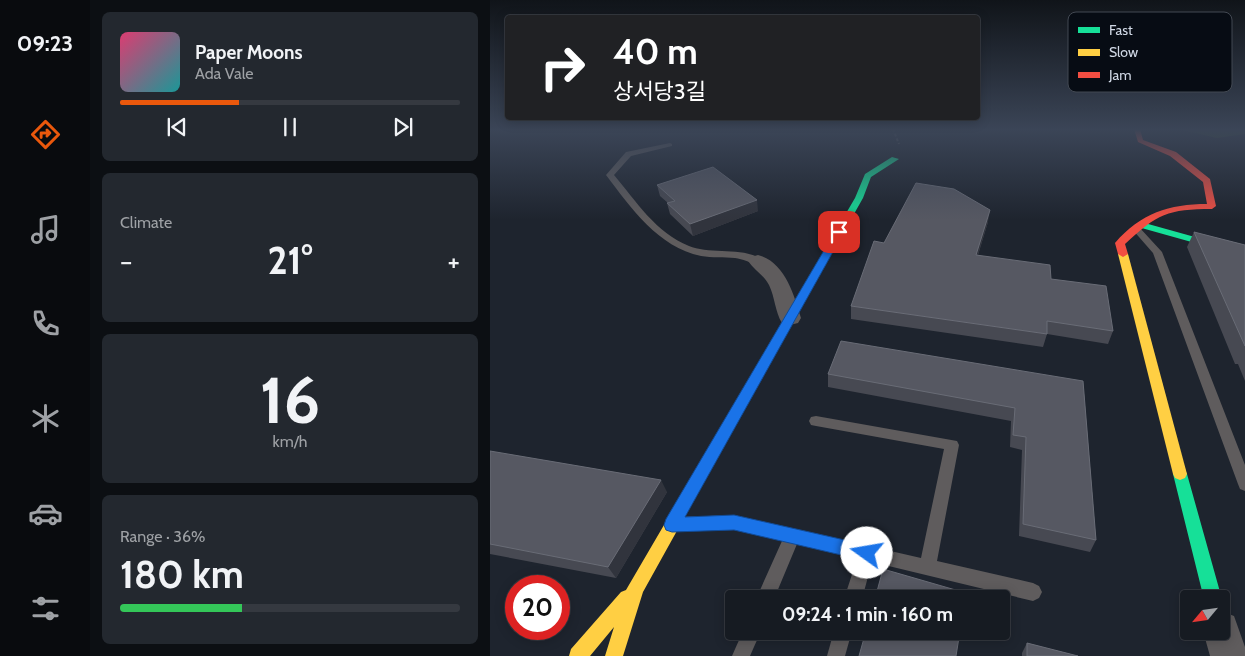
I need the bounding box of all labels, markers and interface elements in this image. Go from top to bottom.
legend [1068,12,1232,92]
text: Fast [1109,21,1133,39]
text: 09:23 [17,30,73,57]
text: 40 m [613,30,698,73]
icon: right [530,35,595,100]
text: Paper Moons [195,41,303,64]
text: Slow [1109,43,1138,61]
text: Ada Vale [195,64,254,83]
text: Jam [1108,66,1131,84]
text: 상서당3길 [613,78,706,105]
icon: previous [163,113,191,141]
icon: pause [276,113,304,141]
icon: next [389,113,417,141]
icon: directions [28,117,63,152]
pin [818,211,860,253]
icon: music [28,212,63,247]
text: Climate [120,213,172,232]
icon: arrive [825,218,853,246]
text: 21° [267,237,313,284]
text: − [120,244,132,278]
text: + [448,244,460,278]
icon: phone [28,306,63,341]
text: 16 [260,360,320,439]
icon: climate [28,401,63,436]
text: km/h [272,432,308,451]
icon: car [28,496,63,531]
position arrow [840,526,892,578]
text: Range · 36% [120,527,206,546]
text: 180 km [120,551,244,598]
speed limit sign: 20 [505,575,570,640]
north arrow [1180,590,1230,640]
map controls [1180,590,1230,640]
icon: filters [28,591,63,626]
text: 09:24 · 1 min · 160 m [782,603,953,626]

